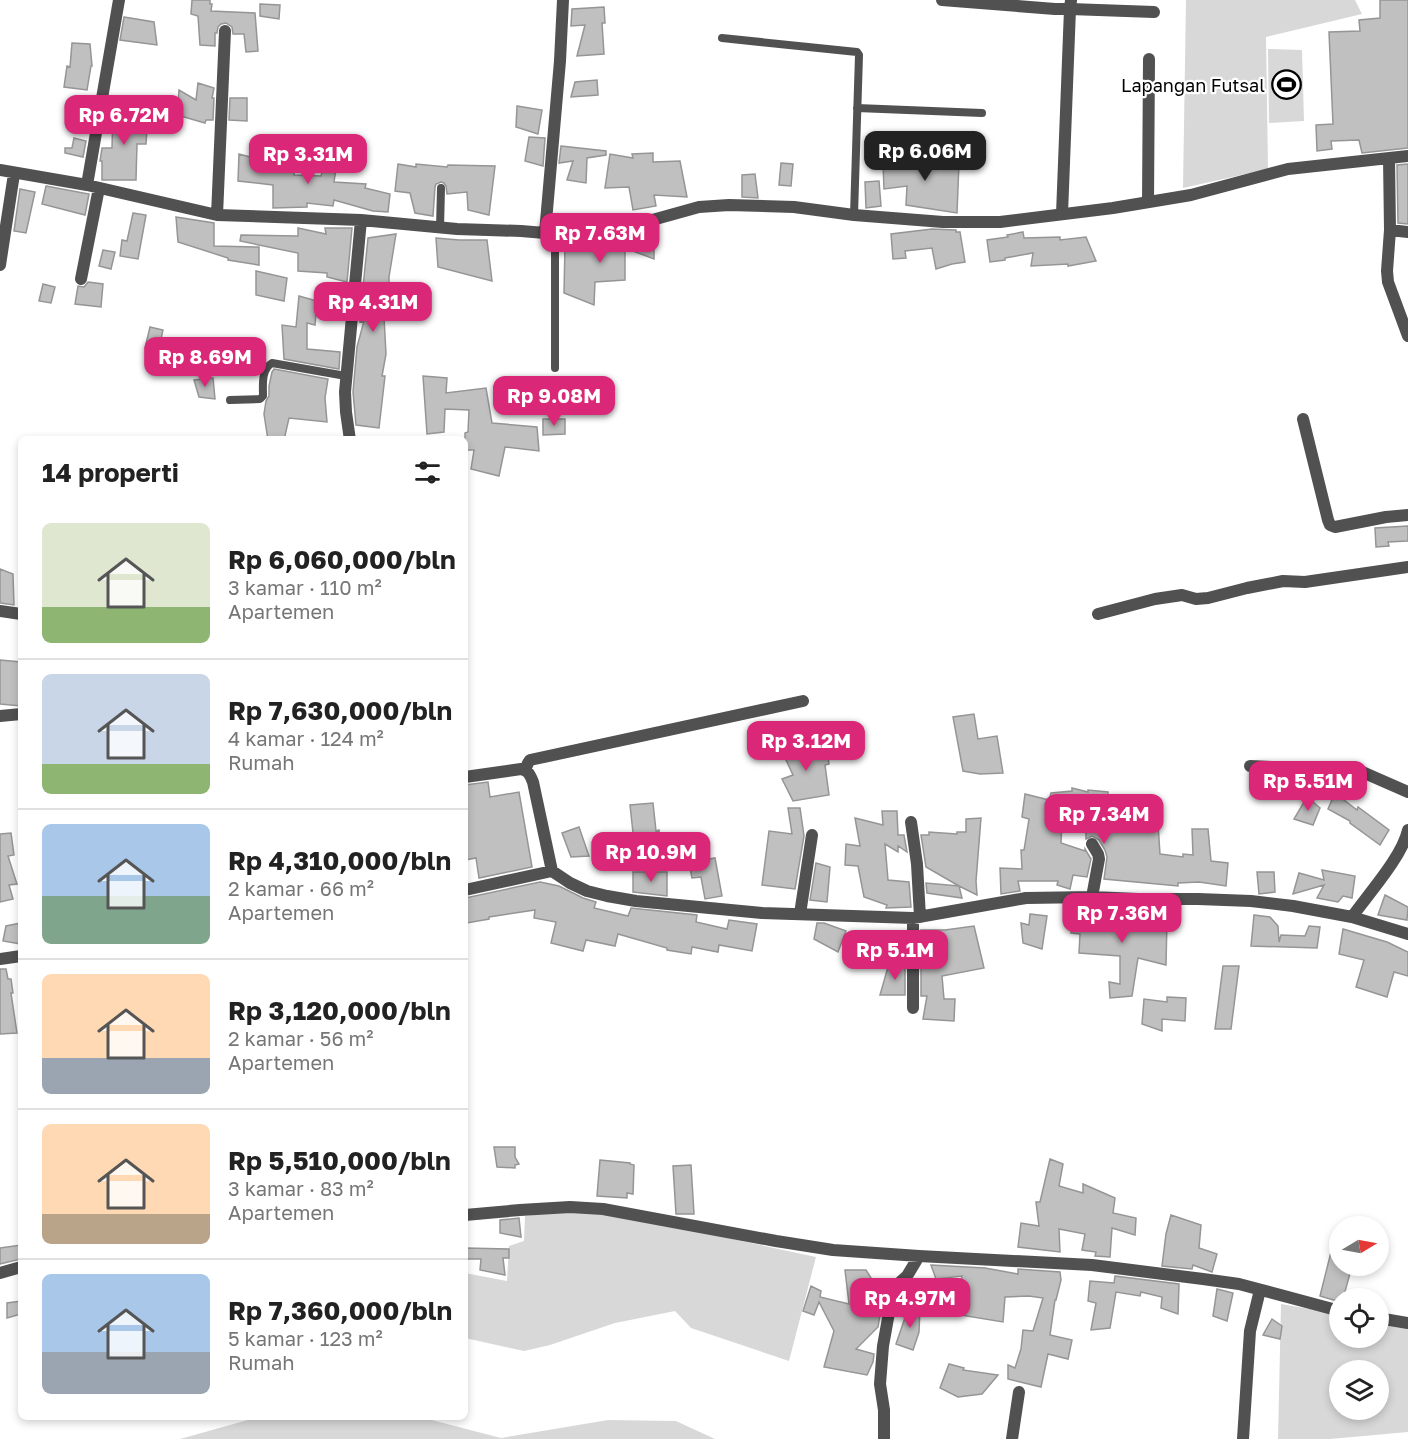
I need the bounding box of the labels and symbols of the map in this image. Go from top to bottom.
sports icon: Lapangan Futsal [1270,69,1302,101]
place label: Lapangan Futsal [1121,74,1265,96]
pin: Rp 6.72M [62,95,186,146]
pin: Rp 6.06M [863,131,987,182]
pin: Rp 3.31M [246,134,370,185]
pin: Rp 7.63M [538,213,662,264]
pin: Rp 4.31M [311,282,435,333]
pin: Rp 8.69M [143,337,267,388]
pin: Rp 9.08M [492,376,616,427]
pin: Rp 3.12M [744,721,868,772]
pin: Rp 5.51M [1246,761,1370,812]
pin: Rp 7.34M [1042,794,1166,845]
pin: Rp 10.9M [589,832,713,883]
pin: Rp 7.36M [1060,893,1184,944]
pin: Rp 5.1M [840,930,950,981]
north arrow [1329,1216,1389,1276]
pin: Rp 4.97M [848,1278,972,1329]

